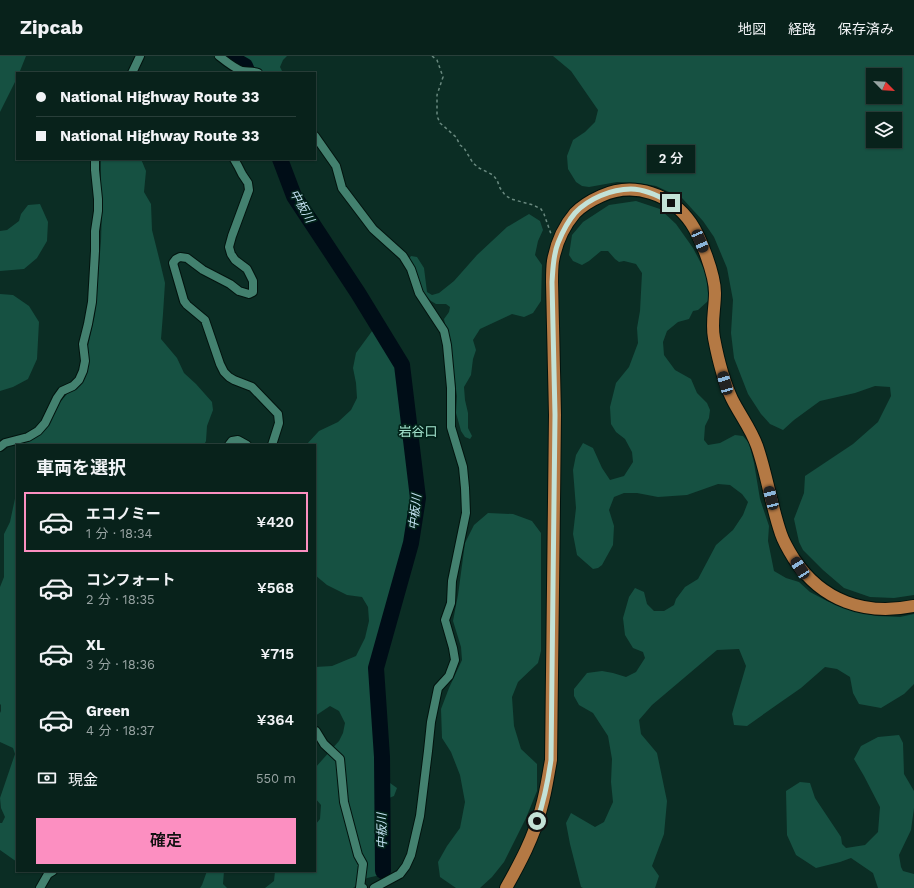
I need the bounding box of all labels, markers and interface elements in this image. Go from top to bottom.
text: Zipcab [20,16,83,39]
text: 地図 [738,21,766,37]
text: 経路 [788,21,816,37]
text: 保存済み [838,21,894,37]
north arrow [866,68,902,104]
map controls [866,68,902,148]
text: National Highway Route 33 [60,88,259,106]
button: layers [866,112,902,148]
text: National Highway Route 33 [60,127,259,145]
callout: 2 分 [647,145,695,173]
text: 2 分 [659,151,683,166]
water label: 中板川 [287,187,318,227]
route end [662,194,680,212]
car [690,228,710,254]
car [716,370,734,396]
district label: 岩谷口 [398,424,438,439]
text: 車両を選択 [36,457,126,478]
car [762,485,780,511]
water label: 中板川 [406,491,424,531]
icon: car [38,504,74,540]
text: エコノミー [86,505,161,523]
text: ¥420 [256,513,294,531]
text: 1 分 · 18:34 [86,526,153,541]
car [788,555,812,581]
icon: car [38,570,74,606]
text: コンフォート [86,571,176,589]
text: ¥568 [257,579,294,597]
text: 2 分 · 18:35 [86,592,155,607]
icon: car [38,636,74,672]
text: XL [86,636,105,654]
text: ¥715 [260,645,294,663]
text: 3 分 · 18:36 [86,657,155,672]
icon: car [38,702,74,738]
text: Green [86,702,130,720]
text: ¥364 [257,711,294,729]
text: 4 分 · 18:37 [86,723,154,738]
icon: cash [36,767,58,789]
text: 現金 [68,771,98,789]
text: 550 m [256,771,296,786]
water label: 中板川 [375,811,389,849]
route start [528,812,546,830]
button: 確定 [36,818,296,864]

